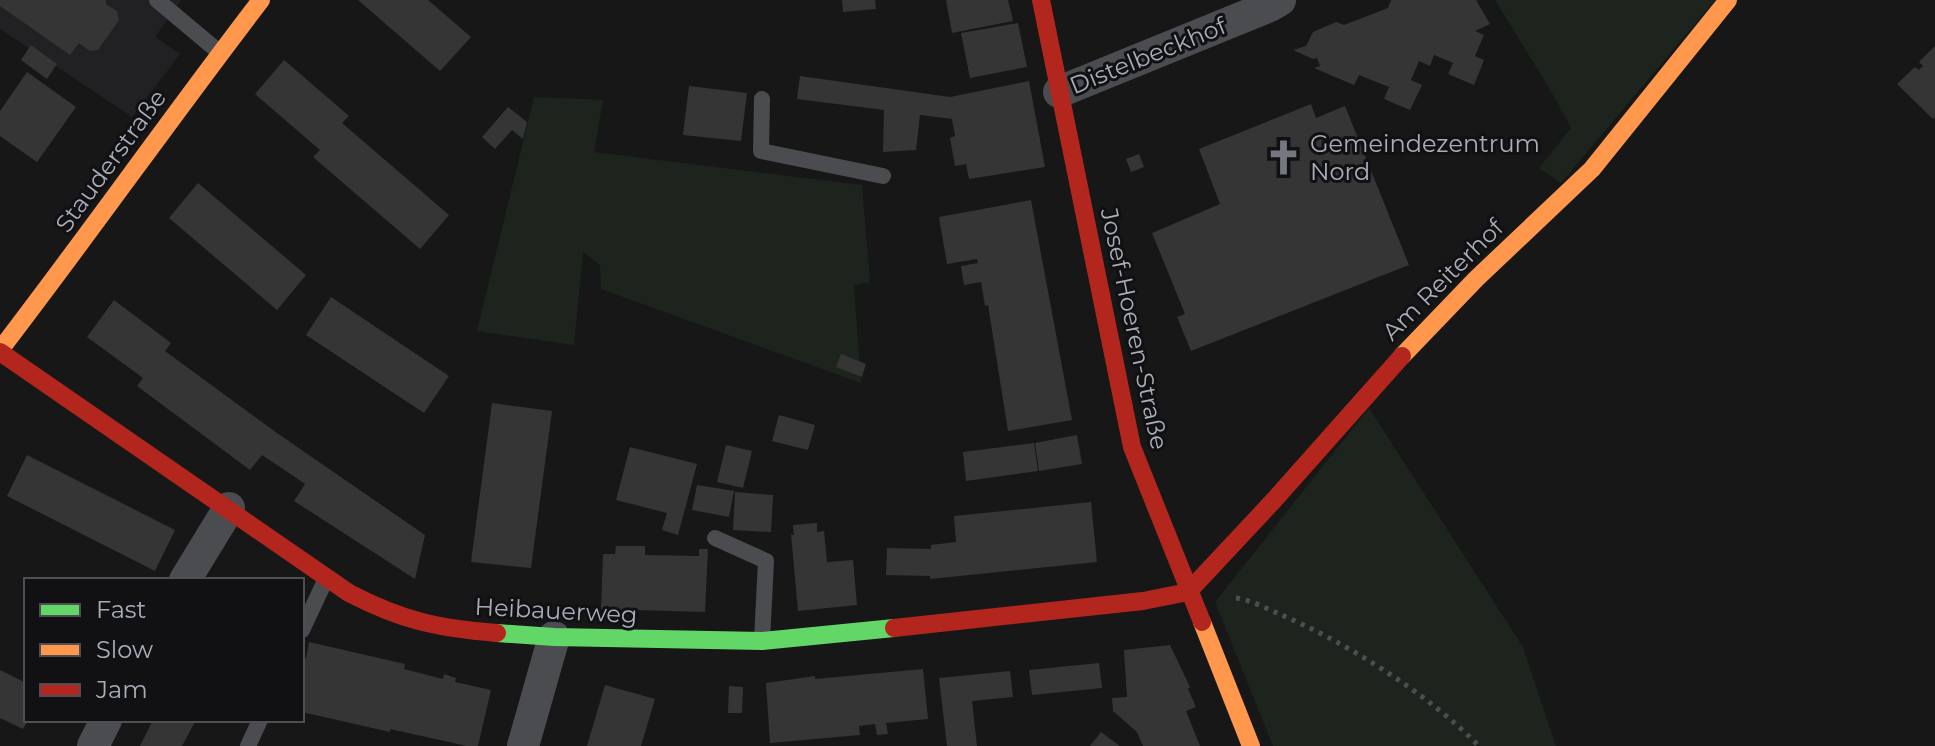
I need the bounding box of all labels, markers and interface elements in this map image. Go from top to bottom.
street label: Distelbeckhof [1065,11,1231,100]
street label: Stauderstraße [49,84,172,238]
place label: Gemeindezentrum Nord [1310,129,1540,186]
church icon: Gemeindezentrum Nord [1265,139,1303,177]
street label: Josef-Hoeren-Straße [1095,205,1174,452]
street label: Am Reiterhof [1376,212,1510,346]
legend [24,578,304,722]
street label: Heibauerweg [474,592,638,629]
text: Fast [96,595,147,624]
text: Slow [96,635,153,664]
text: Jam [95,675,148,704]

